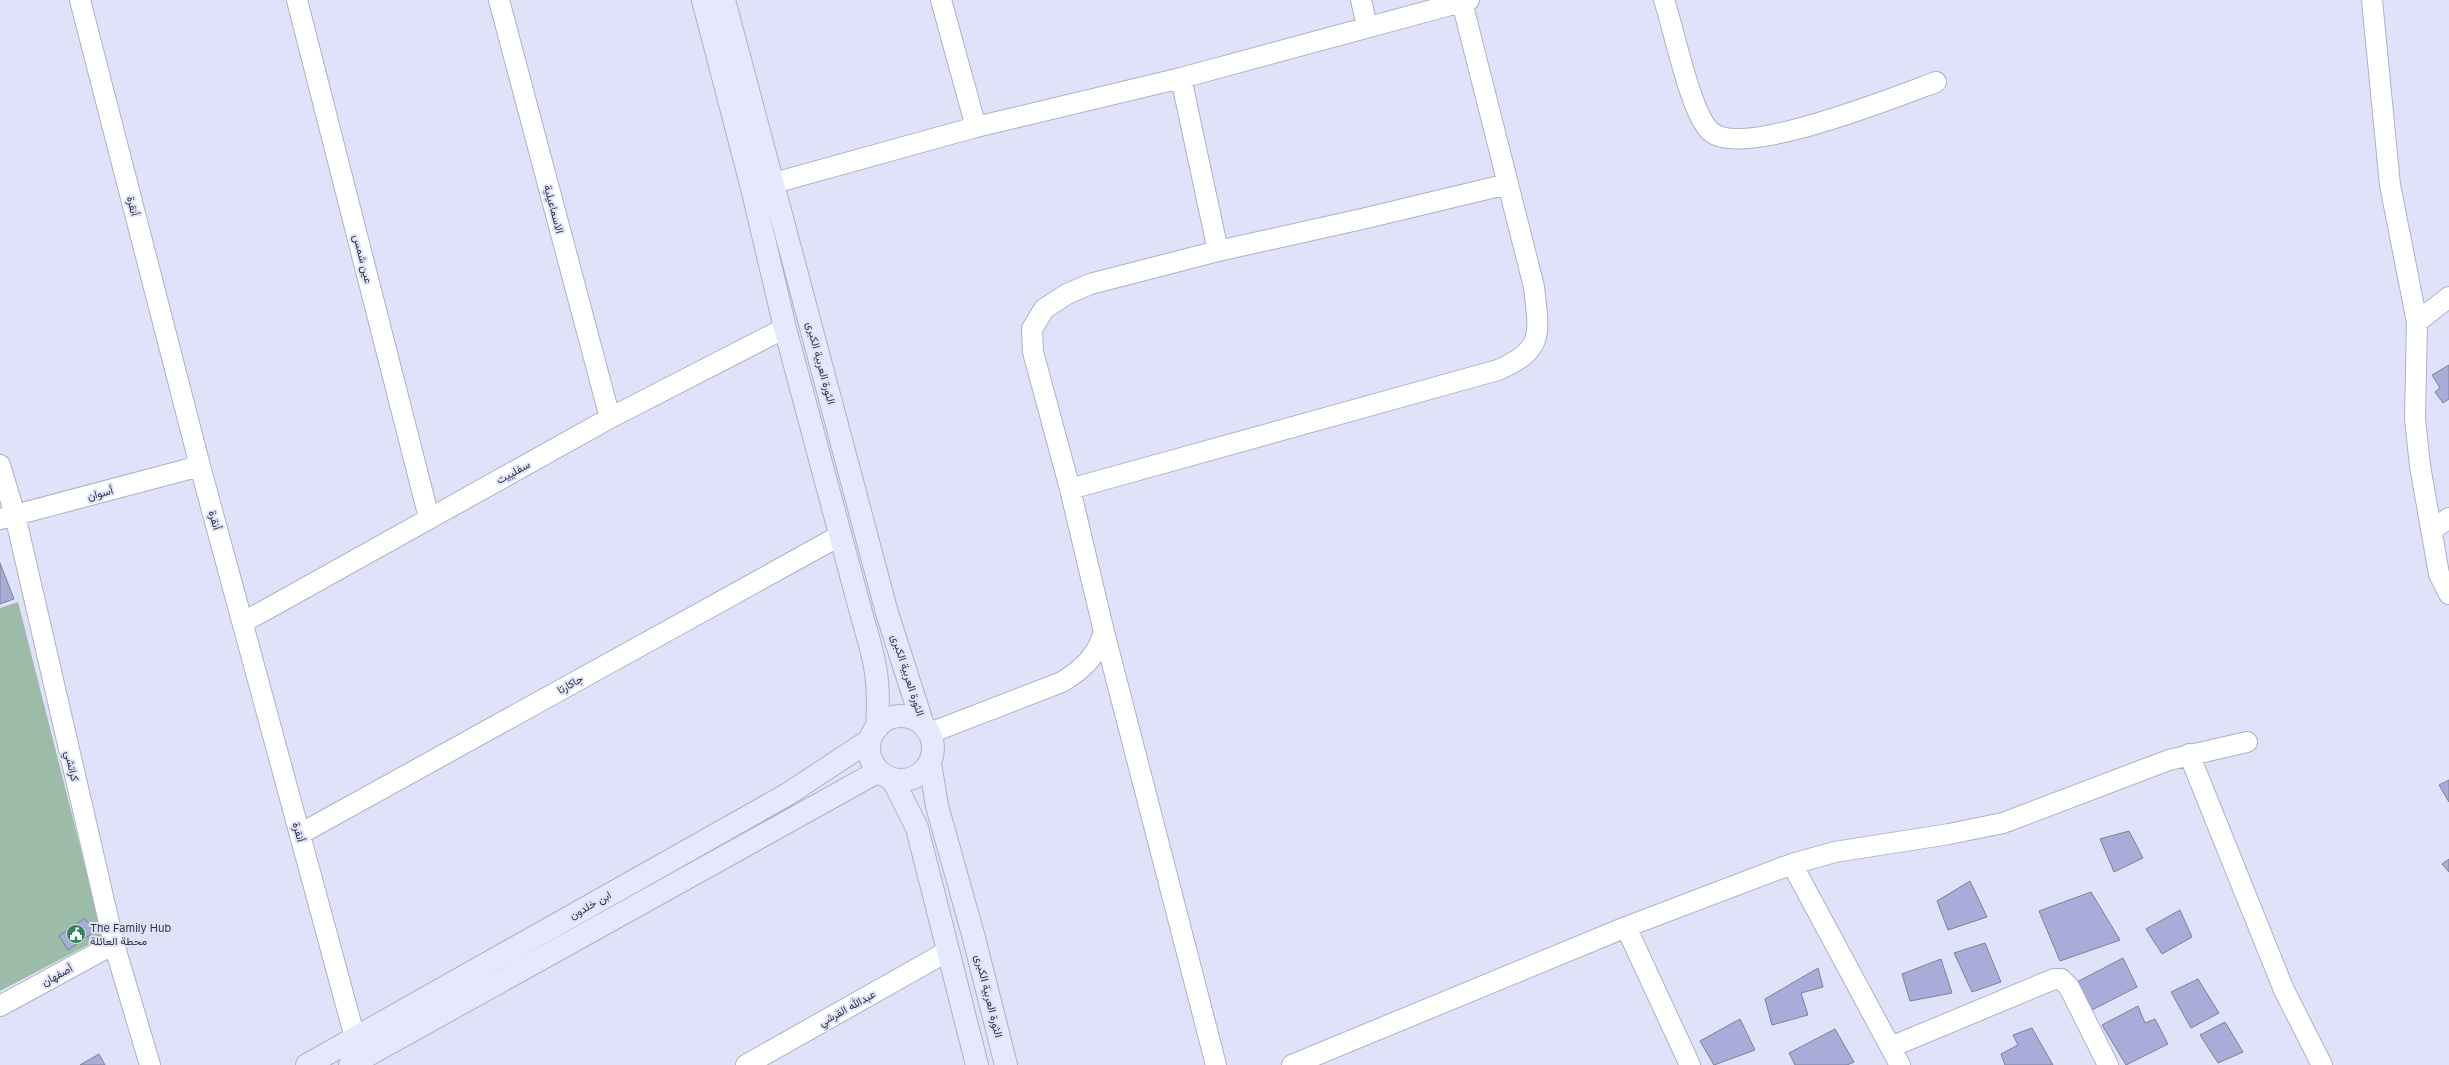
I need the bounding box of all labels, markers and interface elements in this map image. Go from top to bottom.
street label: الاسماعيلية [541,183,567,235]
street label: أنقرة [124,195,142,218]
street label: عين شمس [350,233,376,285]
street label: الثورة العربية الكبرى [803,320,839,406]
street label: سفلييت [494,457,533,487]
street label: أسوان [86,483,115,503]
street label: أنقرة [206,509,225,532]
street label: الثورة العربية الكبرى [888,632,928,718]
street label: جاكارتا [555,671,585,697]
street label: كراتشي [59,749,82,783]
street label: أنقرة [290,821,308,844]
street label: ابن خلدون [567,888,613,922]
place label: The Family Hub محطة العائلة [90,921,171,948]
public building icon: The Family Hub محطة العائلة [65,923,87,945]
street label: الثورة العربية الكبرى [972,953,1006,1039]
street label: أصفهان [39,961,75,989]
street label: عبدالله القرشي [816,987,880,1032]

